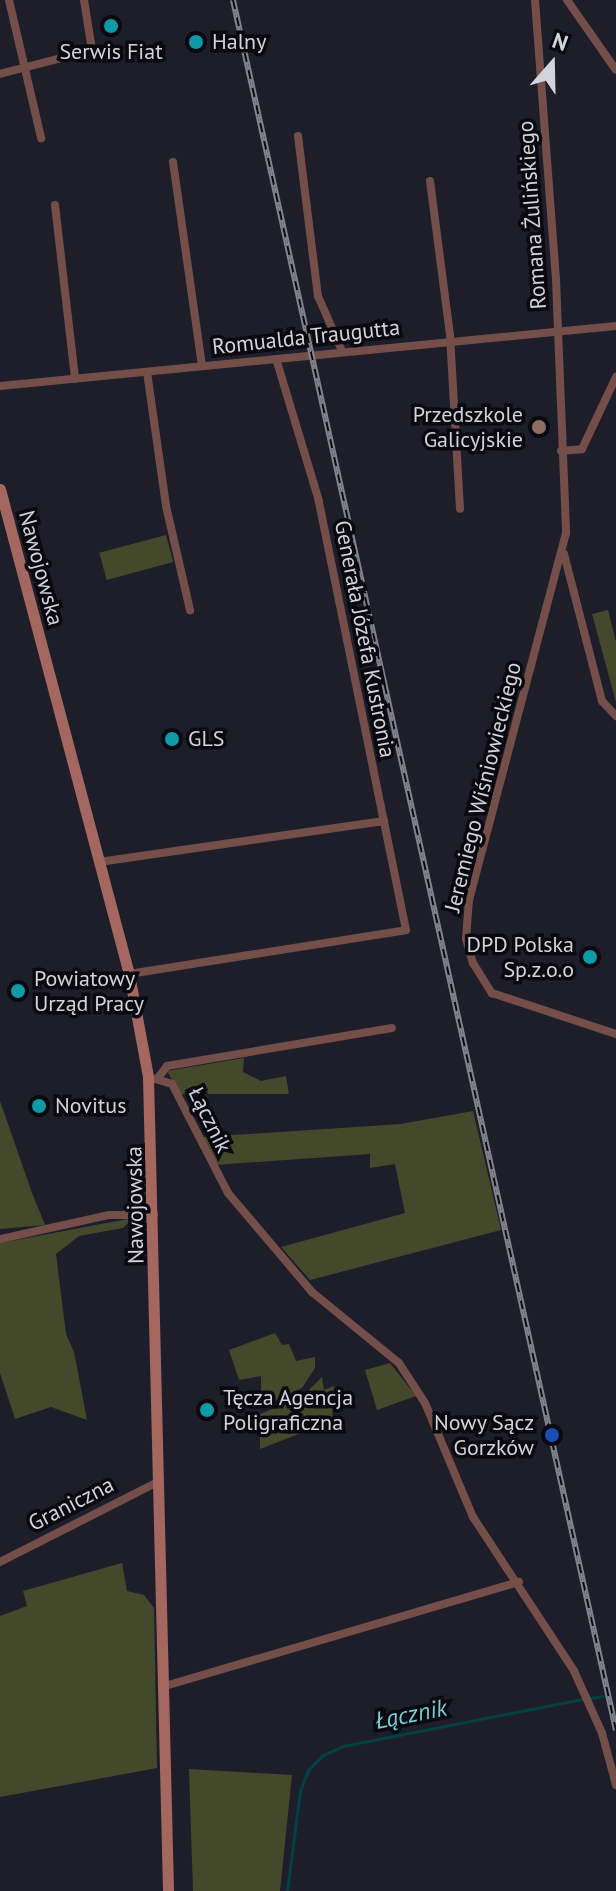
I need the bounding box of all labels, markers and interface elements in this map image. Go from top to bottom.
marker: Serwis Fiat [102,17,120,35]
north arrow [512,24,592,104]
text: N [549,26,572,57]
place label: Halny [212,29,266,55]
marker: Halny [187,33,205,51]
place label: Serwis Fiat [59,39,163,65]
street label: Romana Żulińskiego [512,120,552,310]
street label: Romualda Traugutta [211,314,401,360]
place label: Przedszkole Galicyjskie [413,401,523,452]
marker: Przedszkole Galicyjskie [530,418,548,436]
street label: Nawojowska [13,508,69,628]
street label: Generała Józefa Kustronia [329,518,401,760]
street label: Jeremiego Wiśniowieckiego [439,659,527,915]
place label: GLS [188,726,225,752]
marker: GLS [163,730,181,748]
place label: DPD Polska Sp.z.o.o [467,931,574,982]
marker: DPD Polska Sp.z.o.o [581,948,599,966]
place label: Powiatowy Urząd Pracy [34,965,144,1016]
marker: Powiatowy Urząd Pracy [9,982,27,1000]
street label: Łącznik [183,1083,237,1157]
place label: Novitus [55,1093,126,1119]
marker: Novitus [30,1097,48,1115]
street label: Nawojowska [121,1146,149,1264]
place label: Tęcza Agencja Poligraficzna [223,1384,354,1436]
marker: Tęcza Agencja Poligraficzna [198,1401,216,1419]
place label: Nowy Sącz Gorzków [433,1409,534,1460]
marker: Nowy Sącz Gorzków [541,1424,563,1446]
street label: Graniczna [24,1471,118,1537]
water label: Łącznik [373,1693,449,1735]

